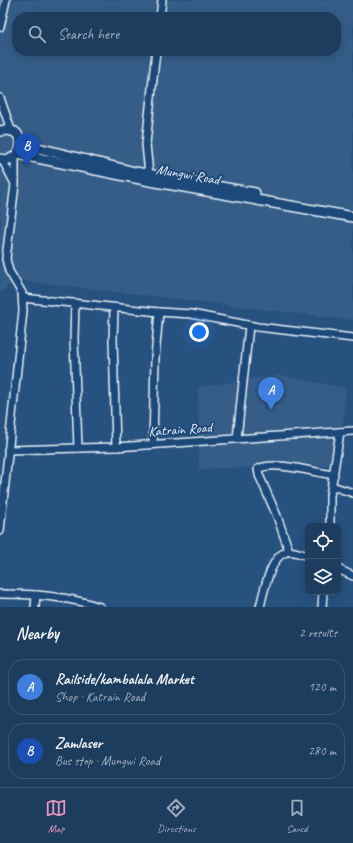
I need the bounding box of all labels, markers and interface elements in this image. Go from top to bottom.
search box [12,12,341,56]
icon: search [26,23,48,45]
text: Search here [58,25,119,44]
pin: B [14,133,40,166]
street label: Mungwi Road [155,161,223,189]
your location [189,322,209,342]
pin: A [258,377,284,410]
street label: Katrain Road [148,419,215,440]
map controls [305,523,341,595]
button: locate [305,523,341,559]
button: layers [305,559,341,595]
text: Nearby [16,623,59,644]
text: 2 results [299,625,337,641]
text: Railside/kambalala Market [55,670,194,689]
text: A [27,679,33,695]
text: 120 m [308,679,336,695]
text: Shop · Katrain Road [55,689,145,705]
text: Zamlaser [55,734,102,753]
text: B [27,743,33,759]
text: 280 m [308,743,336,759]
text: Bus stop · Mungwi Road [55,753,160,769]
tab: Map [45,797,67,835]
tab: Directions [157,797,196,835]
tab: Saved [286,797,308,835]

